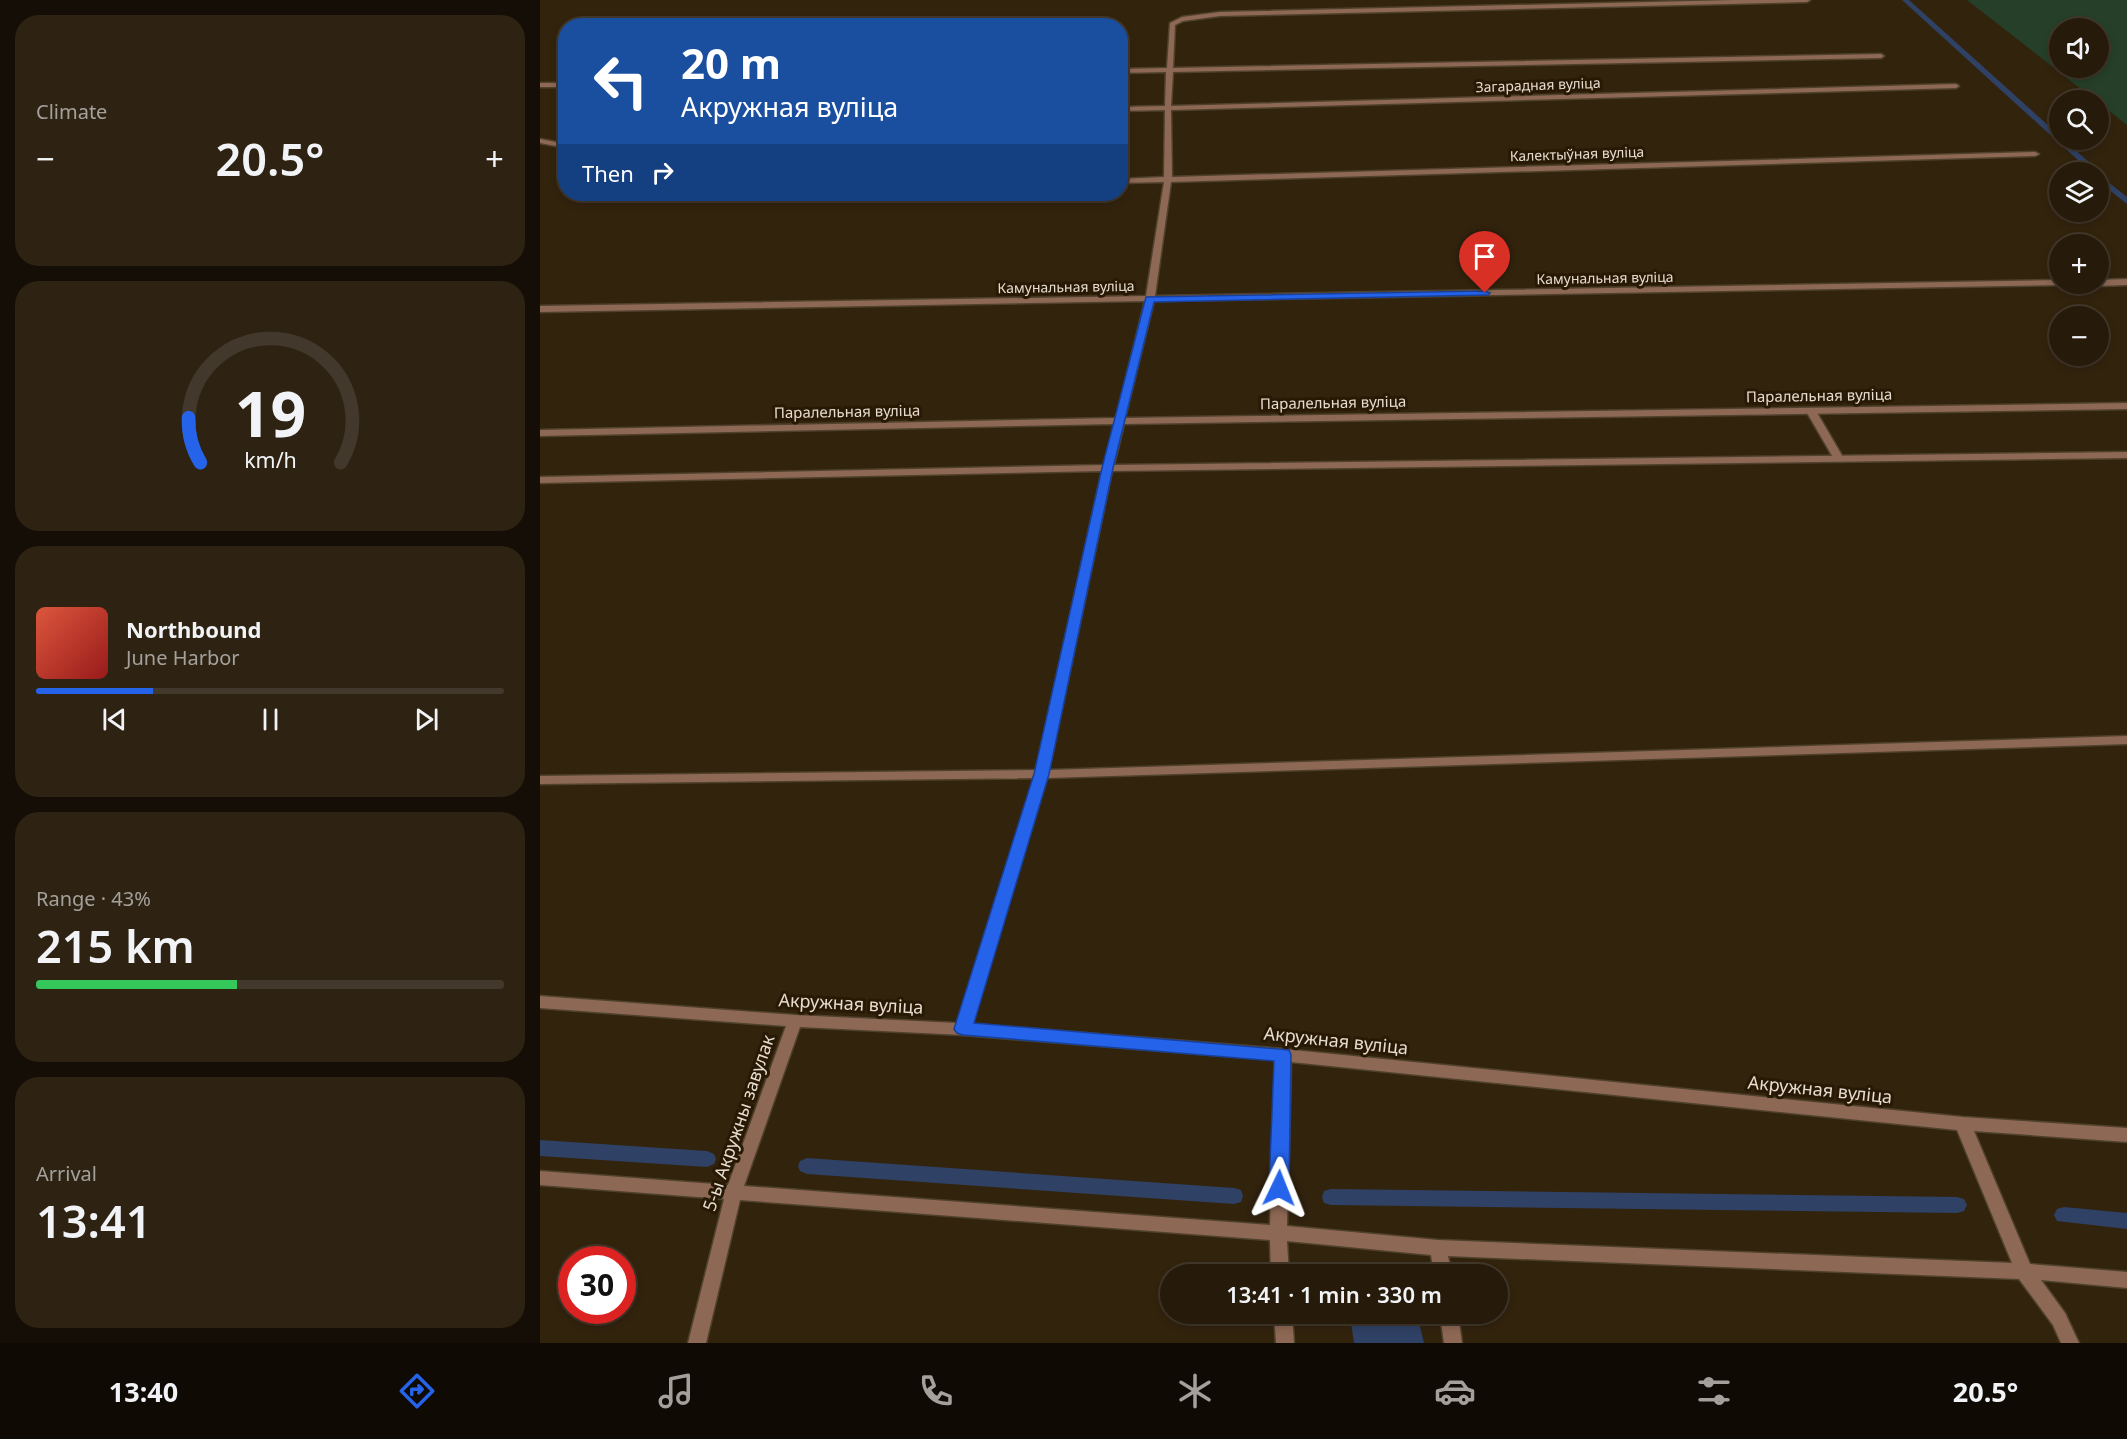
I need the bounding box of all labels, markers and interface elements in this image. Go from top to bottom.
map controls [2049,18,2109,366]
button: sound [2049,18,2109,78]
text: 20 m [681,34,781,91]
icon: left [582,42,660,120]
street label: Загарадная вуліца [1475,73,1601,96]
text: Акружная вуліца [681,88,898,125]
button: search [2049,90,2109,150]
text: Climate [36,98,107,125]
text: 20.5° [216,128,324,189]
text: − [36,136,55,181]
text: + [485,136,504,181]
street label: Калектыўная вуліца [1509,142,1645,165]
icon: right [646,156,679,189]
text: Then [582,158,634,188]
button: layers [2049,162,2109,222]
pin [1459,231,1510,293]
button: + [2049,234,2109,294]
icon: arrive [1468,240,1501,273]
street label: Камунальная вуліца [1536,267,1674,288]
street label: Камунальная вуліца [997,276,1135,297]
button: − [2049,306,2109,366]
text: 19 [234,370,306,455]
street label: Паралельная вуліца [1746,384,1892,406]
street label: Паралельная вуліца [1260,391,1406,413]
street label: Паралельная вуліца [774,400,920,422]
text: km/h [244,445,296,474]
text: Northbound [126,614,261,644]
text: June Harbor [126,644,240,671]
icon: previous [98,703,131,736]
icon: pause [254,703,287,736]
icon: next [410,703,443,736]
text: Range · 43% [36,885,151,912]
text: 215 km [36,915,195,976]
street label: Акружная вуліца [778,987,924,1019]
street label: Акружная вуліца [1263,1020,1409,1060]
street label: 5-ы Акружны завулак [697,1031,780,1214]
street label: Акружная вуліца [1747,1069,1893,1109]
position arrow [1247,1156,1311,1220]
text: Arrival [36,1160,97,1187]
text: 13:41 [36,1190,151,1251]
speed limit sign: 30 [558,1246,636,1324]
text: 13:41 · 1 min · 330 m [1226,1279,1442,1309]
icon: directions [396,1370,438,1412]
icon: music [655,1370,697,1412]
icon: phone [915,1370,957,1412]
icon: climate [1174,1370,1216,1412]
icon: car [1434,1370,1476,1412]
icon: filters [1693,1370,1735,1412]
text: 13:40 [109,1373,178,1410]
text: 20.5° [1953,1373,2018,1410]

